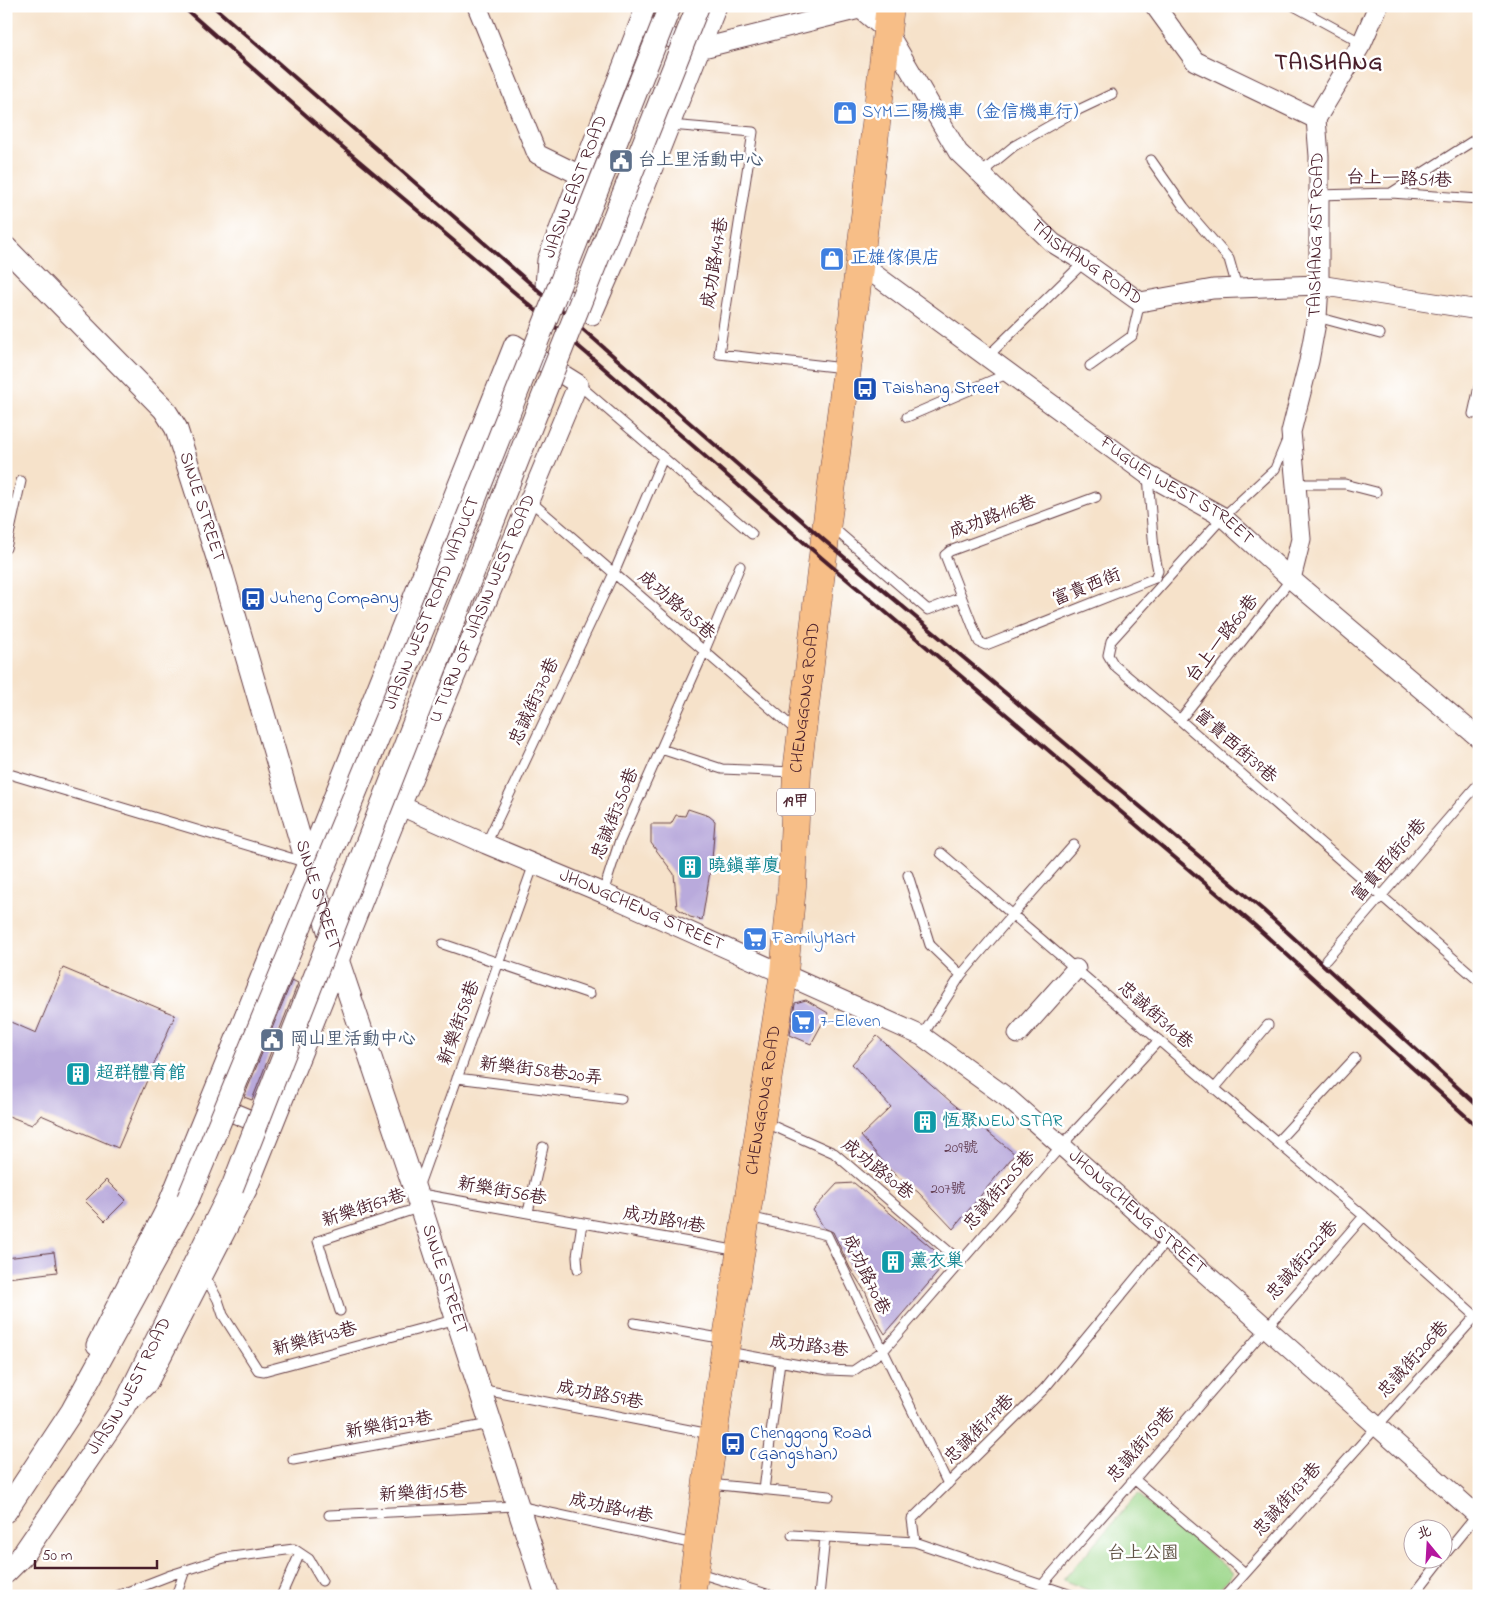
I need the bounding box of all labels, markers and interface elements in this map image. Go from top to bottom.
district label: TAISHANG [1275,48,1383,80]
shop icon: SYM三陽機車（金信機車行） [832,100,858,126]
place label: SYM三陽機車（金信機車行） [862,100,1091,126]
street label: JIASIN EAST ROAD [537,112,615,262]
public building icon: 台上里活動中心 [608,148,634,174]
place label: 台上里活動中心 [638,148,764,174]
street label: TAISHANG 1ST ROAD [1303,152,1331,318]
street label: 台上一路51巷 [1346,165,1452,195]
street label: TAISHANG ROAD [1023,214,1147,312]
street label: 成功路147巷 [696,215,736,311]
shop icon: 正雄傢俱店 [819,246,845,272]
place label: 正雄傢俱店 [850,246,940,272]
bus stop icon: Taishang Street [852,376,878,402]
place label: Taishang Street [882,376,1000,403]
street label: FUGUEI WEST STREET [1093,430,1259,552]
street label: SINLE STREET [172,449,231,565]
street label: 成功路116巷 [946,489,1040,547]
street label: U TURN OF JIASIN WEST ROAD [423,491,543,727]
street label: JIASIN WEST ROAD VIADUCT [378,493,487,714]
street label: 富貴西街 [1049,562,1125,614]
street label: 成功路135巷 [631,565,721,647]
bus stop icon: Juheng Company [240,586,266,612]
place label: Juheng Company [270,586,399,613]
street label: 台上一路60巷 [1180,589,1266,689]
street label: CHENGGONG ROAD [784,621,828,774]
street label: 忠誠街370巷 [503,654,567,750]
street label: 富貴西街39巷 [1188,703,1282,791]
street label: 忠誠街350巷 [586,764,646,864]
road number: 19甲 [777,789,815,816]
street label: 富貴西街61巷 [1346,813,1434,909]
street label: SINLE STREET [288,837,347,953]
building icon: 曉鎮華廈 [677,854,703,880]
place label: 曉鎮華廈 [708,854,780,880]
street label: JHONGCHENG STREET [555,863,728,958]
supermarket icon: FamilyMart [742,926,768,952]
place label: FamilyMart [771,926,856,952]
street label: 忠誠街310巷 [1111,976,1199,1056]
street label: 新樂街58巷 [433,977,487,1069]
supermarket icon: 7-Eleven [790,1009,816,1035]
place label: 7-Eleven [820,1009,881,1035]
street label: CHENGGONG ROAD [740,1024,789,1177]
public building icon: 岡山里活動中心 [259,1027,285,1053]
place label: 岡山里活動中心 [290,1027,416,1053]
street label: 新樂街58巷20弄 [478,1052,604,1092]
building icon: 超群體育館 [65,1061,91,1087]
place label: 超群體育館 [96,1061,186,1087]
building icon: 恆聚NEW STAR [912,1109,938,1135]
place label: 恆聚NEW STAR [942,1109,1062,1135]
street label: 成功路80巷 [835,1133,919,1207]
house number: 209號 [944,1137,978,1159]
street label: JHONGCHENG STREET [1062,1144,1212,1281]
street label: 忠誠街205巷 [958,1145,1042,1237]
street label: 新樂街56巷 [455,1171,549,1213]
house number: 207號 [930,1178,966,1200]
street label: 新樂街67巷 [318,1183,410,1235]
street label: 成功路91巷 [621,1201,707,1241]
street label: 忠誠街222巷 [1261,1215,1345,1307]
street label: SINLE STREET [414,1221,474,1338]
street label: 成功路70巷 [834,1230,896,1320]
building icon: 薰衣巢 [880,1249,906,1275]
place label: 薰衣巢 [910,1249,964,1275]
street label: JIASIN WEST ROAD [81,1313,179,1461]
street label: 忠誠街206巷 [1372,1315,1456,1405]
street label: 新樂街43巷 [270,1316,360,1364]
street label: 成功路3巷 [768,1329,850,1365]
street label: 成功路59巷 [554,1375,646,1417]
street label: 忠誠街179巷 [939,1389,1021,1471]
street label: 忠誠街159巷 [1102,1401,1182,1489]
street label: 新樂街27巷 [343,1406,435,1446]
place label: Chenggong Road (Gangshan) [750,1421,872,1469]
bus stop icon: Chenggong Road (Gangshan) [720,1431,746,1457]
street label: 忠誠街137巷 [1247,1457,1329,1543]
street label: 新樂街15巷 [378,1479,468,1509]
street label: 成功路41巷 [567,1487,655,1531]
north arrow [1402,1520,1452,1570]
text: 北 [1415,1521,1434,1545]
scale bar [35,1537,158,1569]
park label: 台上公園 [1107,1541,1179,1567]
text: 50 m [42,1545,73,1567]

